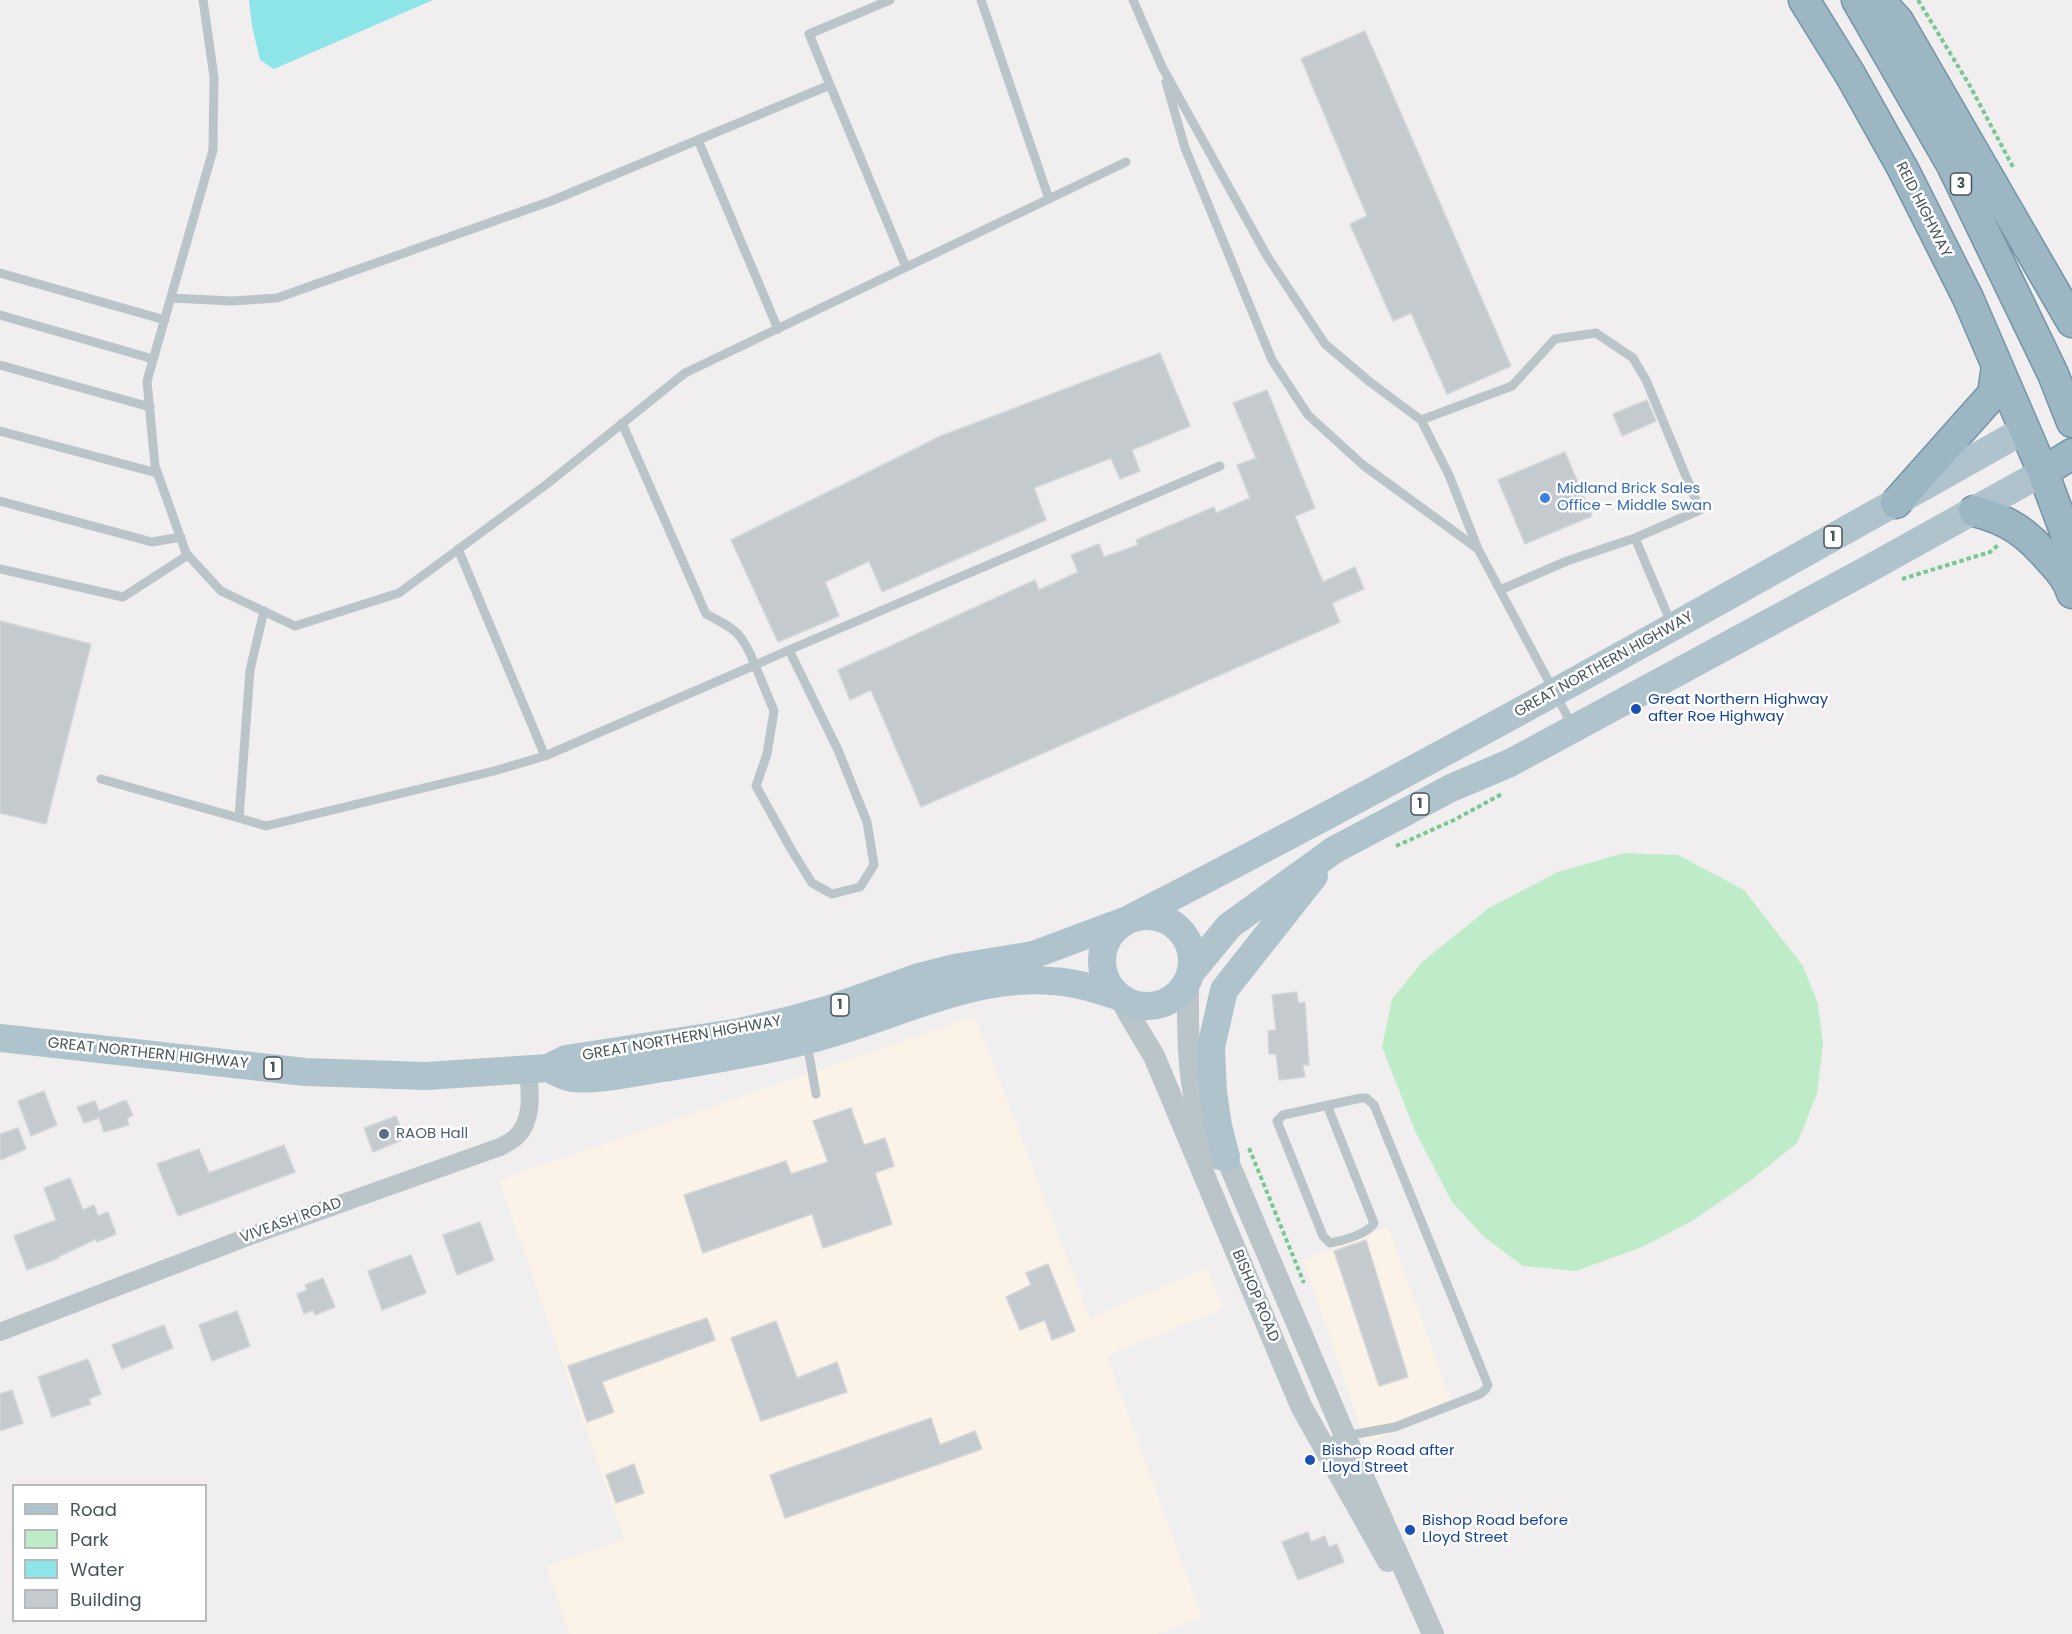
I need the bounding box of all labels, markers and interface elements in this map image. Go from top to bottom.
street label: REID HIGHWAY [1891,159,1955,261]
road number: 3 [1950,173,1972,195]
place label: Midland Brick Sales Office - Middle Swan [1557,480,1712,515]
marker: Midland Brick Sales Office - Middle Swan [1538,491,1552,505]
road number: 1 [1824,526,1842,548]
street label: GREAT NORTHERN HIGHWAY [1511,608,1697,722]
place label: Great Northern Highway after Roe Highway [1648,691,1828,726]
marker: Great Northern Highway after Roe Highway [1629,702,1643,716]
road number: 1 [1411,793,1429,815]
road number: 1 [831,994,849,1016]
street label: GREAT NORTHERN HIGHWAY [581,1013,783,1065]
street label: GREAT NORTHERN HIGHWAY [47,1035,249,1073]
road number: 1 [264,1057,282,1079]
place label: RAOB Hall [396,1125,468,1143]
marker: RAOB Hall [377,1127,391,1141]
street label: VIVEASH ROAD [238,1194,344,1248]
street label: BISHOP ROAD [1228,1247,1282,1345]
place label: Bishop Road after Lloyd Street [1322,1442,1454,1477]
marker: Bishop Road after Lloyd Street [1303,1453,1317,1467]
legend [12,1484,207,1622]
text: Road [70,1497,117,1522]
place label: Bishop Road before Lloyd Street [1422,1512,1568,1547]
marker: Bishop Road before Lloyd Street [1403,1523,1417,1537]
text: Park [70,1527,109,1552]
text: Water [70,1557,124,1582]
text: Building [70,1587,142,1612]

